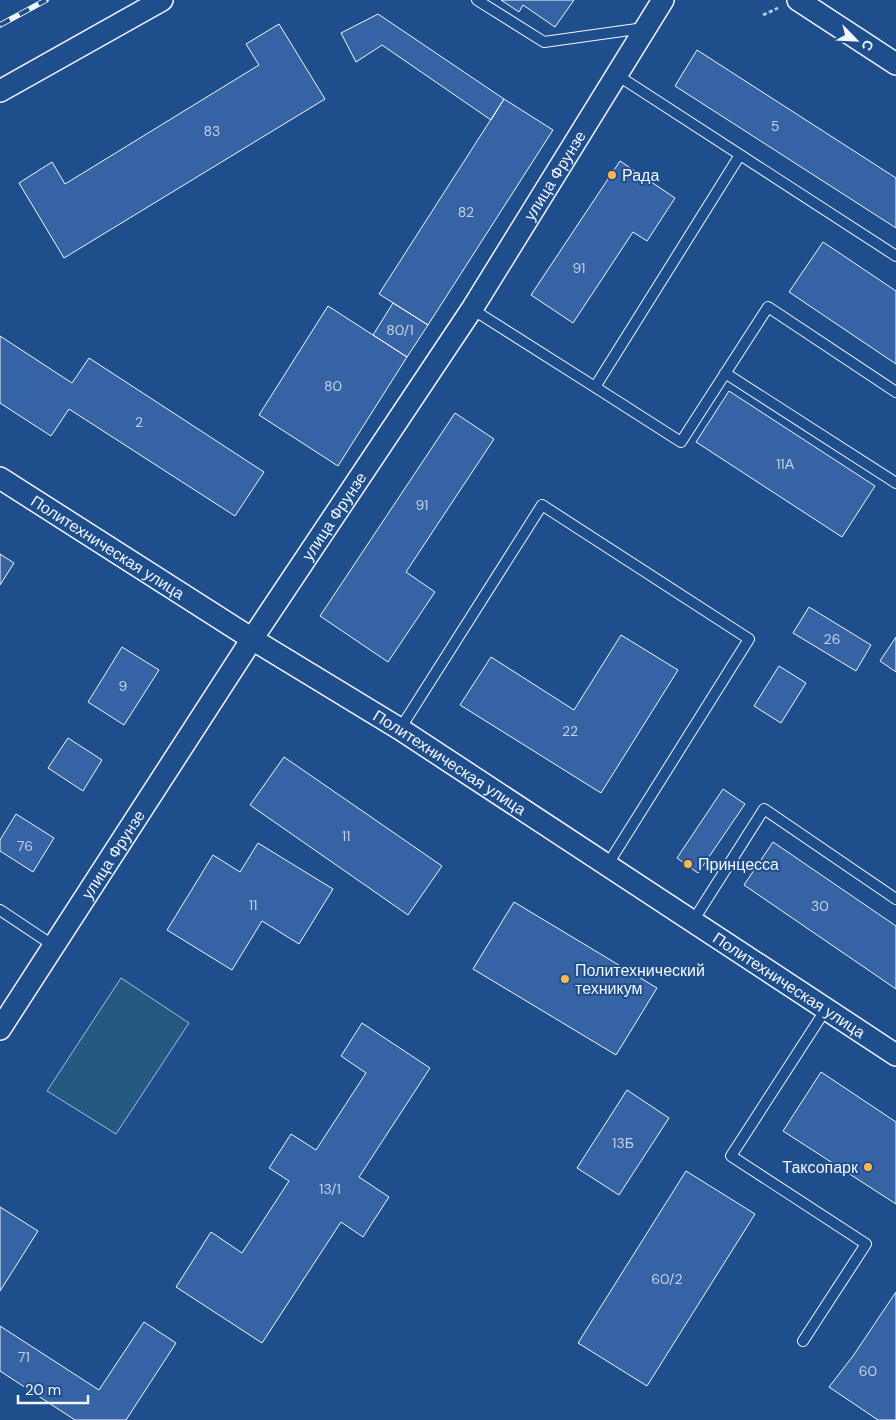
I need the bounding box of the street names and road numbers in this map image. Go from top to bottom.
street label: улица Фрунзе [519,127,591,225]
street label: улица Фрунзе [297,468,371,565]
street label: Политехническая улица [27,490,188,604]
street label: Политехническая улица [369,705,530,820]
street label: улица Фрунзе [77,806,150,903]
street label: Политехническая улица [709,927,869,1043]

